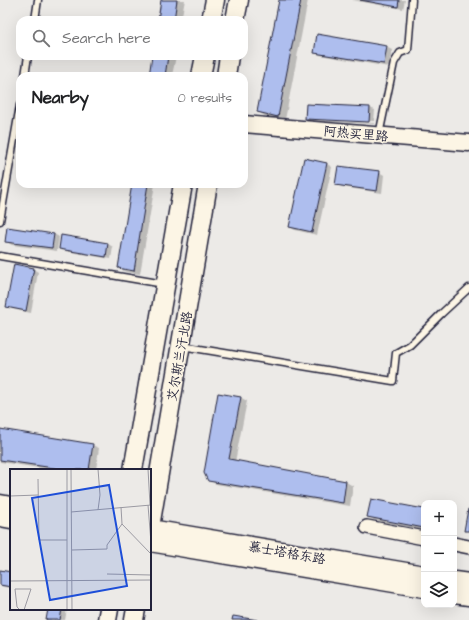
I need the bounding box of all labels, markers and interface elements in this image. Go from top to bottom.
search box [16,16,248,60]
icon: search [30,27,52,49]
text: Search here [62,28,151,49]
text: Nearby [32,86,89,110]
text: 0 results [177,89,232,107]
street label: 阿热买里路 [323,122,389,146]
street label: 艾尔斯兰汗北路 [163,310,197,403]
inset map [10,469,151,610]
map controls [421,500,457,608]
button: + [421,500,457,536]
button: − [421,536,457,572]
street label: 慕士塔格东路 [247,537,327,569]
button: layers [421,572,457,608]

